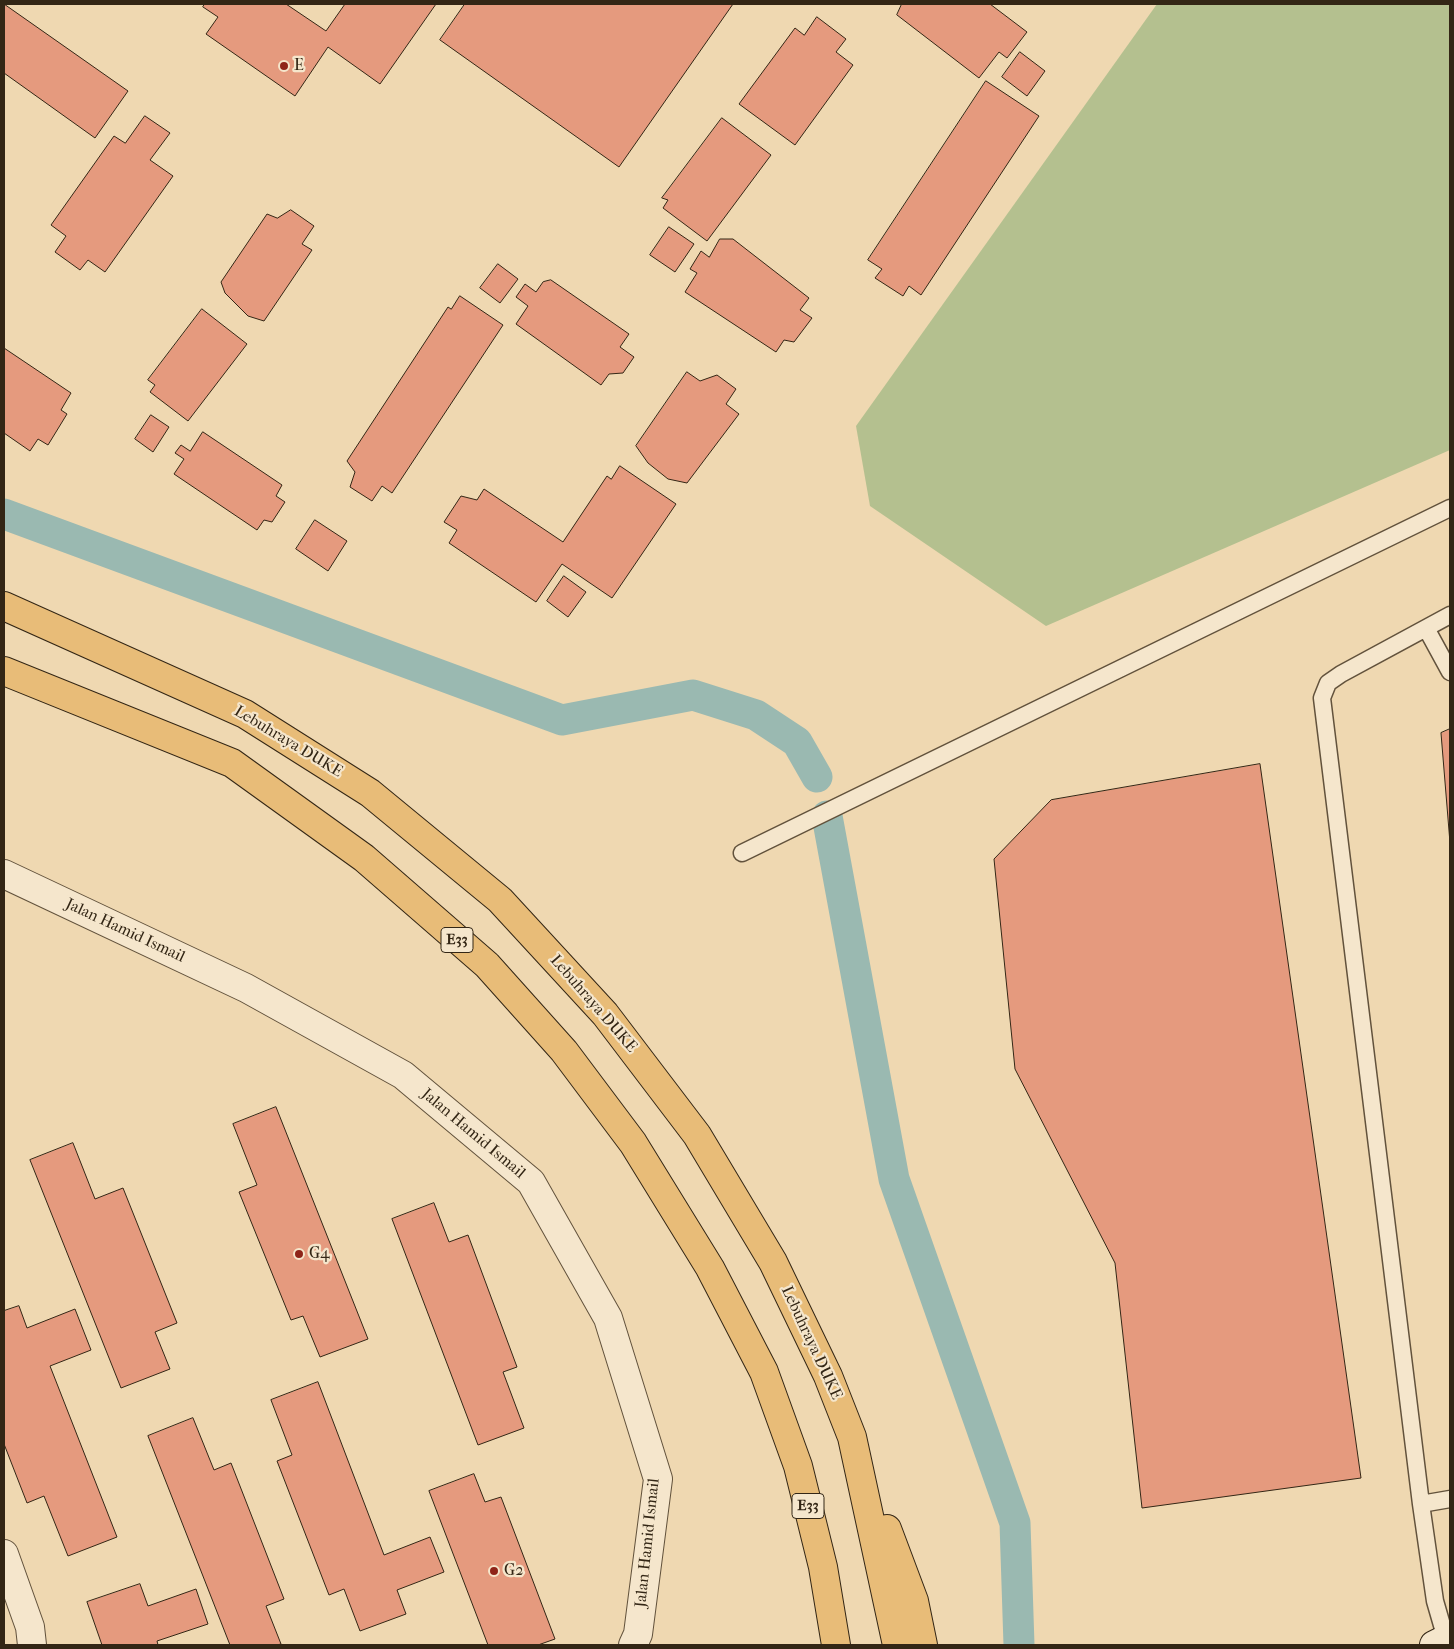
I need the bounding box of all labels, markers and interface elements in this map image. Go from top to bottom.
place label: E [294,56,304,76]
marker: E [278,60,290,72]
street label: Lebuhraya DUKE [230,702,346,782]
street label: Jalan Hamid Ismail [62,895,188,967]
road number: E33 [441,928,473,952]
street label: Lebuhraya DUKE [545,951,641,1057]
street label: Jalan Hamid Ismail [417,1085,529,1183]
place label: G4 [309,1244,330,1264]
marker: G4 [293,1248,305,1260]
street label: Lebuhraya DUKE [776,1283,846,1403]
street label: Jalan Hamid Ismail [632,1477,664,1609]
road number: E33 [792,1494,824,1518]
place label: G2 [504,1561,524,1581]
marker: G2 [488,1565,500,1577]

